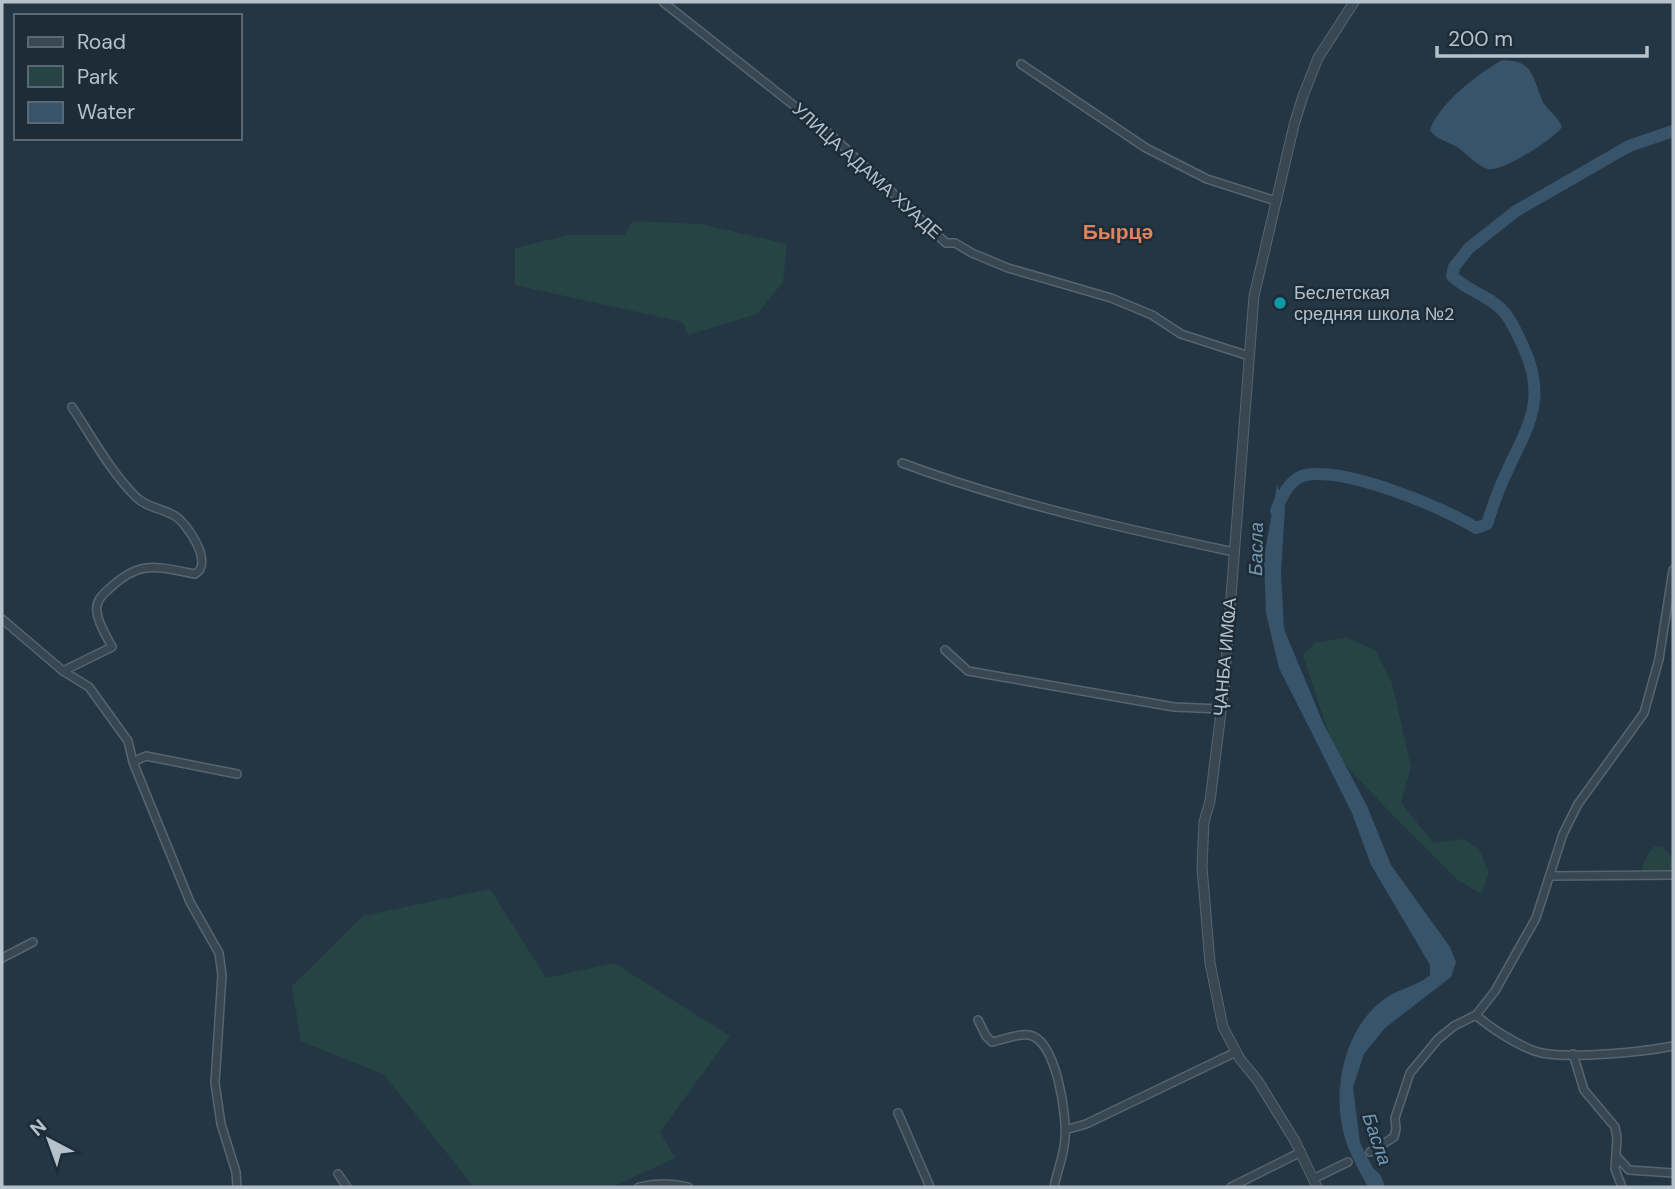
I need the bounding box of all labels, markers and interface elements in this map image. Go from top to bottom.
legend [14,14,242,140]
scale bar [1437,14,1647,58]
text: 200 m [1448,25,1513,53]
text: Road [77,28,126,56]
text: Park [77,63,119,91]
street label: УЛИЦА АДАМА ХУАДЕ [787,97,947,245]
text: Water [77,98,135,126]
district label: Бырцә [1083,218,1153,246]
place label: Беслетская средняя школа №2 [1294,281,1454,326]
marker: Беслетская средняя школа №2 [1272,295,1288,311]
water label: Басла [1243,522,1269,576]
street label: ҶАНБА ИМҨА [1208,597,1242,717]
north arrow [14,1105,84,1175]
water label: Басла [1356,1110,1398,1168]
text: N [25,1114,52,1142]

